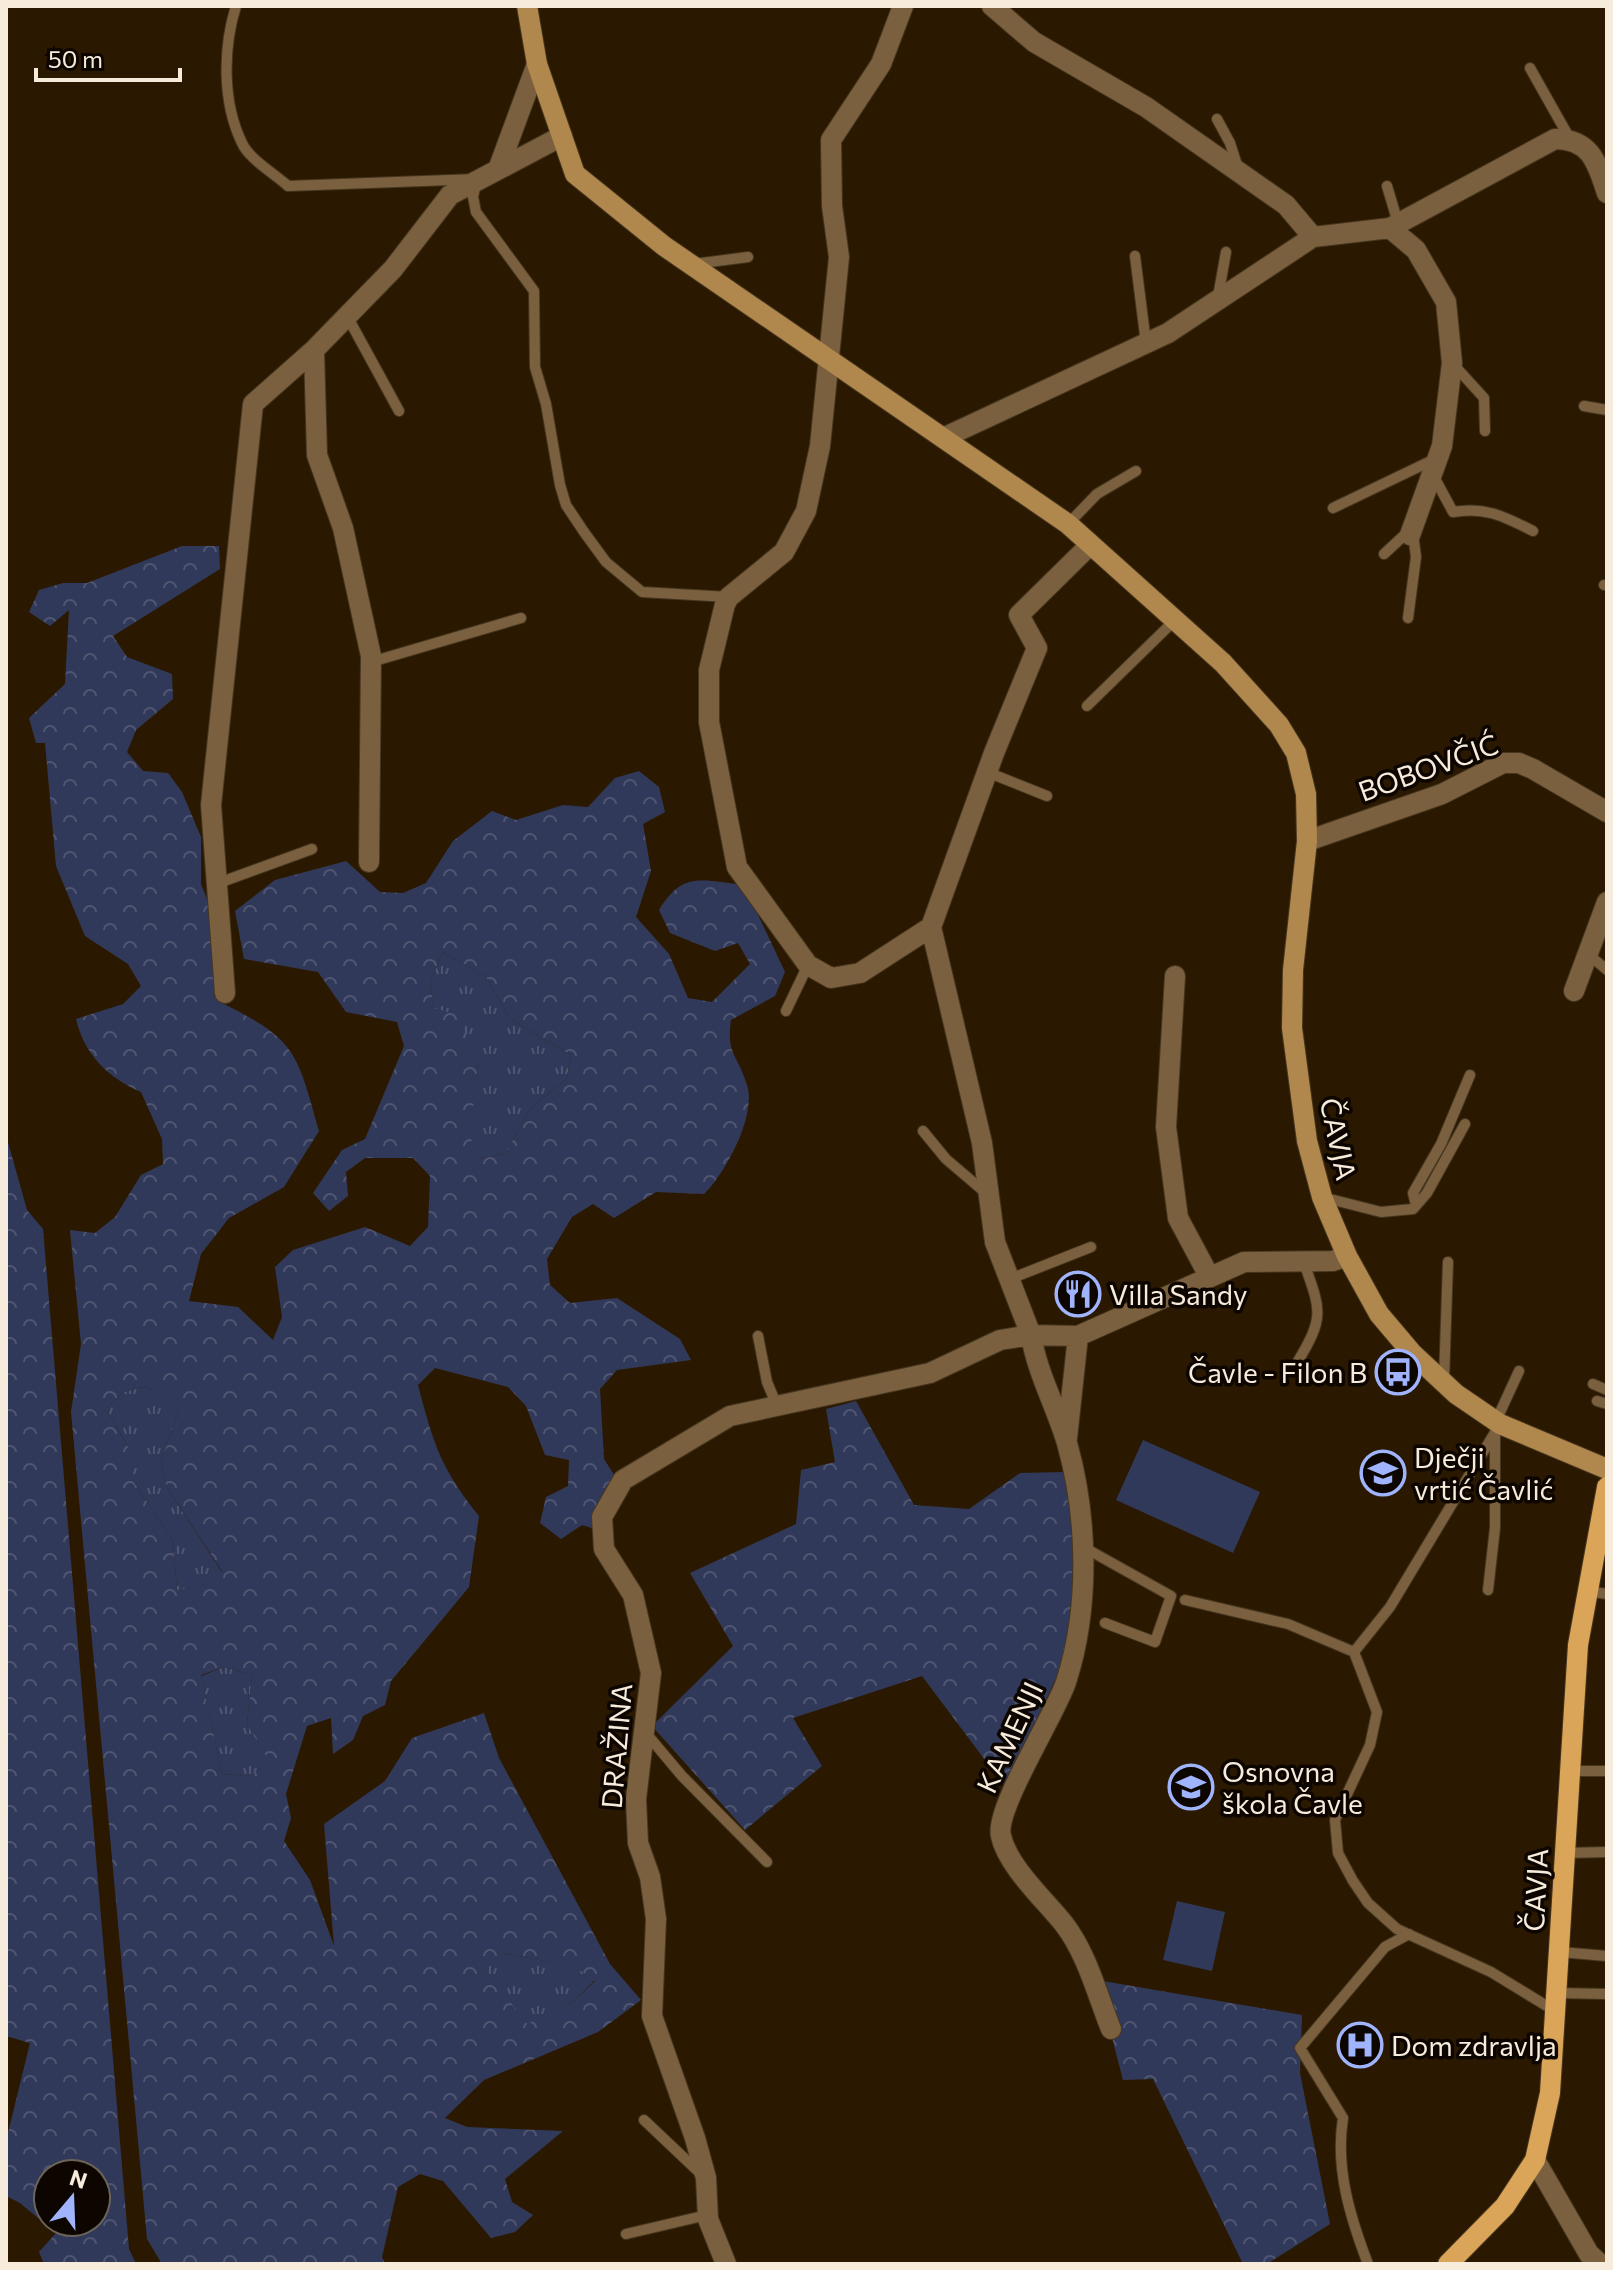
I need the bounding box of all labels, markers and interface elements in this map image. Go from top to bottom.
scale bar [36,32,180,82]
text: 50 m [48,44,103,73]
street label: BOBOVČIĆ [1354,726,1502,808]
street label: ČAVJA [1314,1095,1364,1183]
restaurant icon: Villa Sandy [1054,1270,1102,1318]
place label: Villa Sandy [1109,1277,1247,1311]
bus stop icon: Čavle - Filon B [1374,1348,1422,1396]
place label: Čavle - Filon B [1188,1355,1367,1389]
place label: Dječji vrtić Čavlić [1414,1440,1553,1506]
school or university icon: Dječji vrtić Čavlić [1359,1449,1407,1497]
street label: KAMENJI [969,1676,1049,1798]
street label: DRAŽINA [594,1682,638,1810]
place label: Osnovna škola Čavle [1222,1754,1363,1820]
school or university icon: Osnovna škola Čavle [1167,1763,1215,1811]
street label: ČAVJA [1516,1848,1554,1932]
hospital icon: Dom zdravlja [1336,2021,1384,2069]
place label: Dom zdravlja [1391,2028,1557,2062]
north arrow [32,2158,112,2238]
text: N [66,2163,91,2194]

